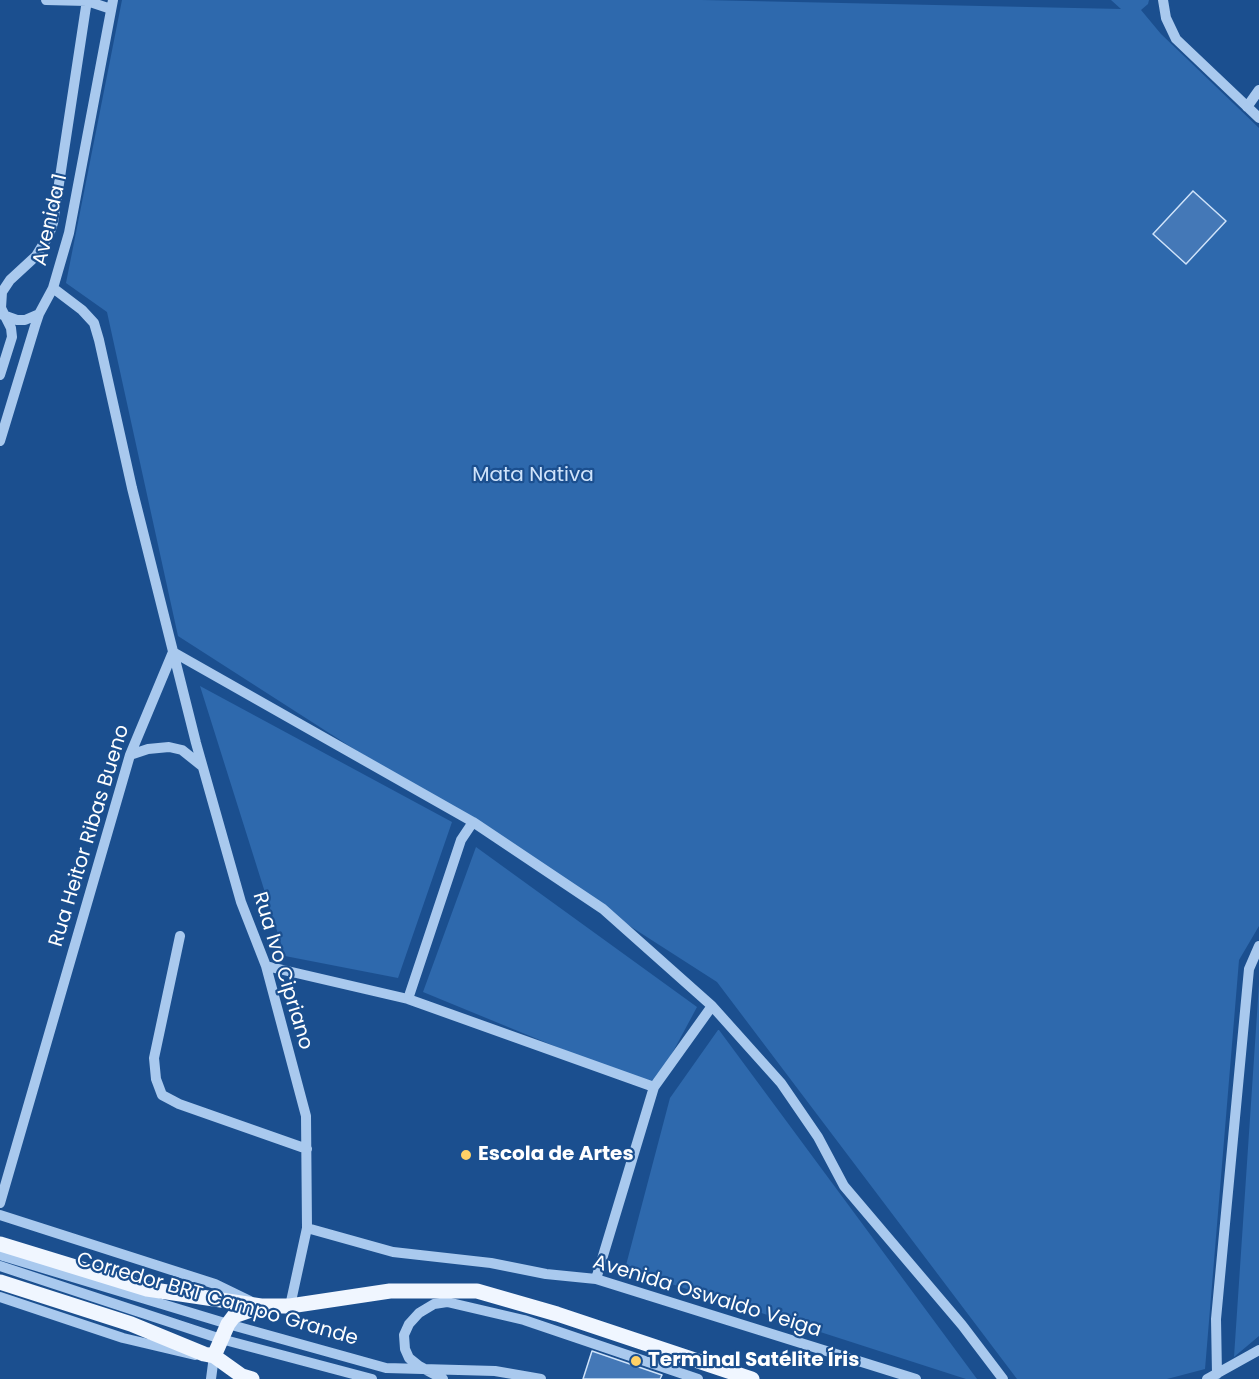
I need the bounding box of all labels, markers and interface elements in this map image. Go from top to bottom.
street label: Avenida 1 [29,172,73,268]
park label: Mata Nativa [472,464,594,488]
street label: Rua Heitor Ribas Bueno [45,722,135,950]
street label: Rua Ivo Cipriano [247,889,317,1053]
place label: Escola de Artes [478,1143,634,1167]
marker: Escola de Artes [459,1148,473,1162]
street label: Corredor BRT Campo Grande [73,1248,361,1352]
street label: Avenida Oswaldo Veiga [590,1251,824,1343]
place label: Terminal Satélite Íris [648,1349,859,1373]
marker: Terminal Satélite Íris [629,1354,643,1368]

